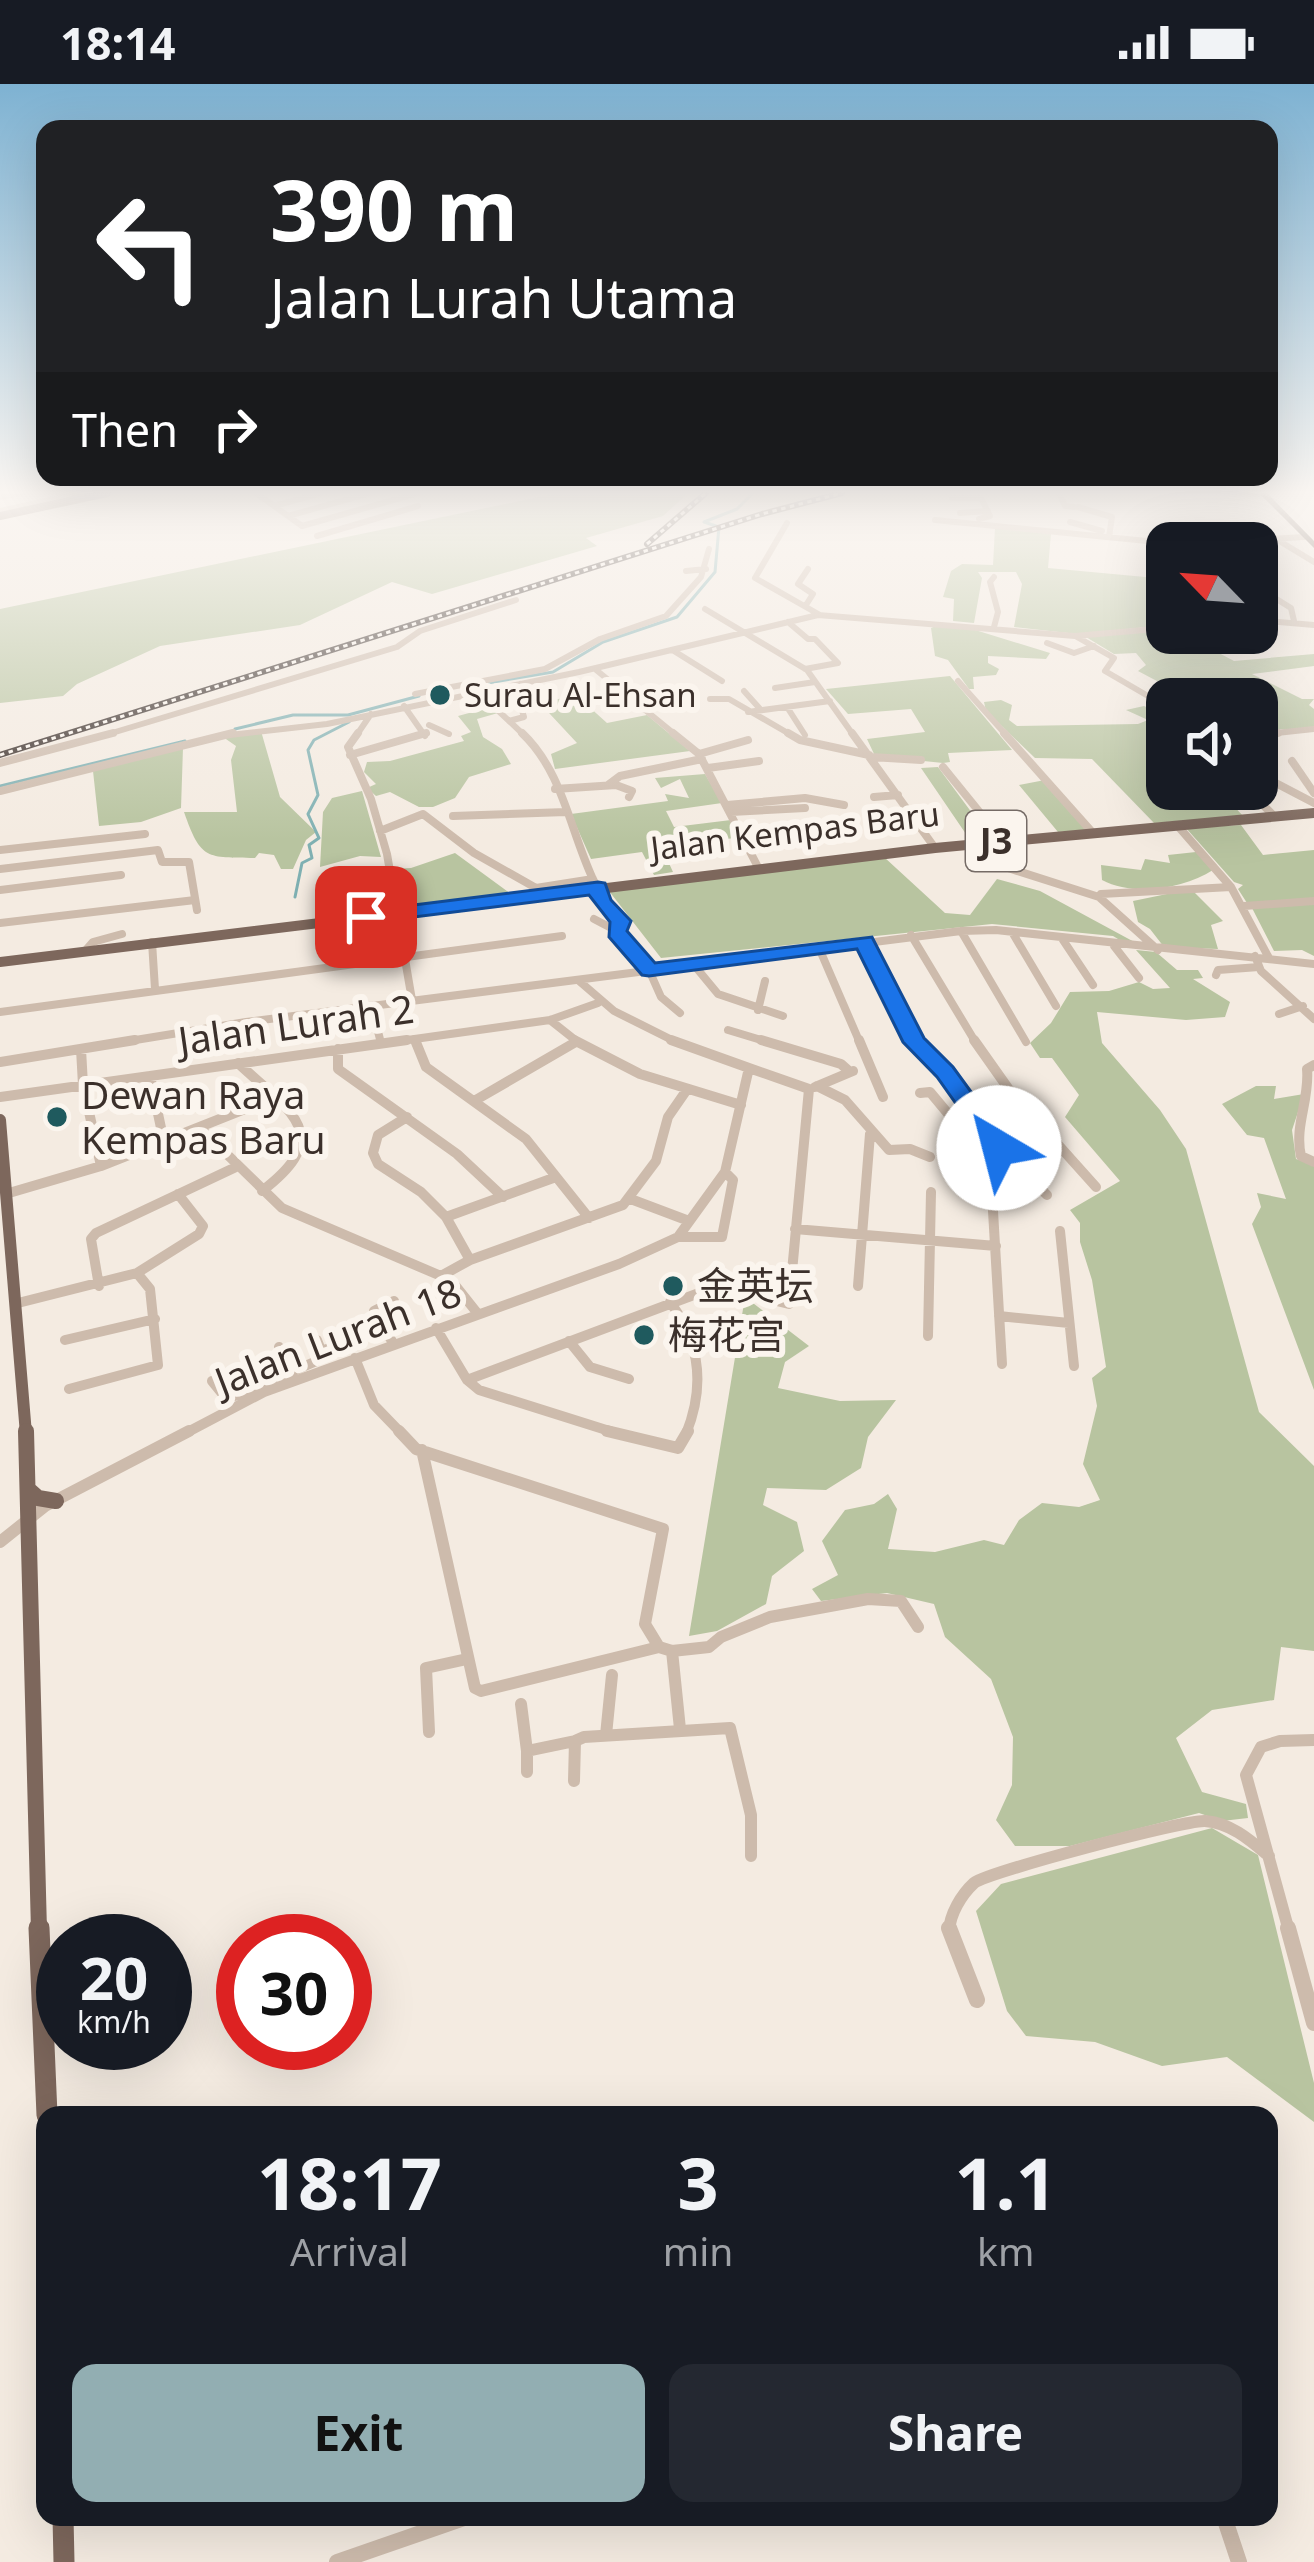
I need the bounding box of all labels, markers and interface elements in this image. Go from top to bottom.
text: 18:14 [60,12,176,73]
text: 390 m [270,151,518,266]
icon: left [72,168,228,324]
text: Jalan Lurah Utama [270,260,737,334]
icon: right [202,396,268,462]
text: Then [72,399,178,460]
north arrow [1146,522,1278,654]
map controls [1146,522,1278,810]
place label: Surau Al-Ehsan [464,672,697,717]
button: sound [1146,678,1278,810]
marker: Surau Al-Ehsan [427,682,453,708]
street label: Jalan Kempas Baru [645,790,942,871]
road number: J3 [966,811,1026,871]
pin [315,866,417,968]
icon: arrive [333,884,399,950]
street label: Jalan Lurah 2 [171,981,417,1067]
place label: Dewan Raya Kempas Baru [81,1067,326,1165]
position arrow [936,1085,1062,1211]
marker: Dewan Raya Kempas Baru [44,1104,70,1130]
place label: 金英坛 [697,1258,814,1311]
street label: Jalan Lurah 18 [203,1264,468,1408]
marker: 金英坛 [660,1273,686,1299]
place label: 梅花宫 [668,1307,785,1360]
marker: 梅花宫 [631,1322,657,1348]
speed limit sign: 30 [216,1914,372,2070]
text: 20 [80,1936,148,2018]
text: km/h [77,2001,151,2042]
text: 18:17 [257,2133,442,2231]
text: 3 [678,2133,719,2231]
text: 1.1 [954,2133,1057,2231]
text: Arrival [290,2224,409,2277]
text: min [663,2224,733,2277]
text: km [977,2224,1034,2277]
button: Exit [72,2364,645,2502]
button: Share [669,2364,1242,2502]

